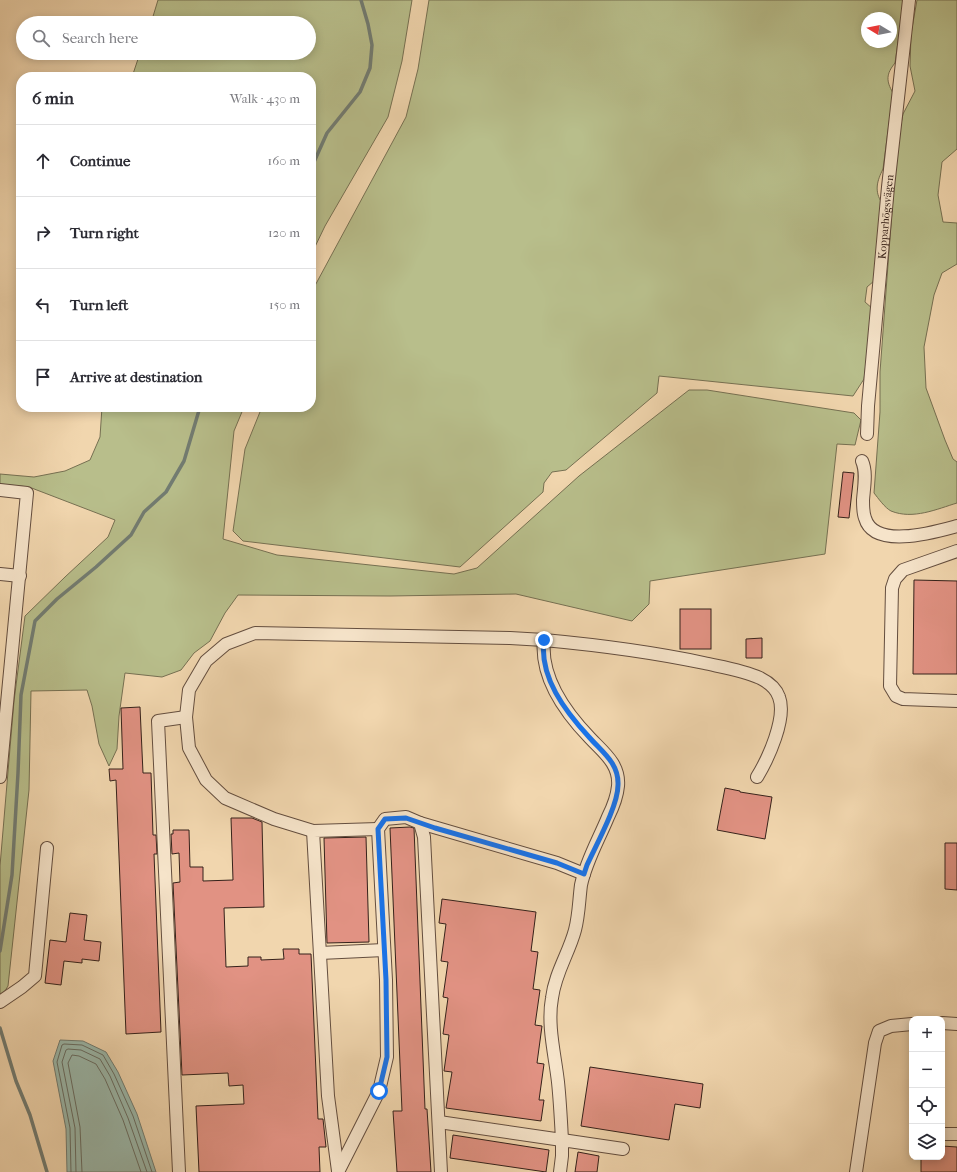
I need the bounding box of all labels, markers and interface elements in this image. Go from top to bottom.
north arrow [861,12,897,48]
search box [16,16,316,60]
icon: search [30,27,52,49]
text: Search here [62,29,138,47]
text: 6 min [32,88,74,108]
text: Walk · 430 m [230,91,300,106]
icon: ahead [32,150,54,172]
text: Continue [70,152,130,170]
text: 160 m [268,153,300,168]
street label: Kopparhögsvägen [875,173,896,260]
icon: right [32,222,54,244]
text: Turn right [70,224,139,242]
text: 120 m [268,225,300,240]
icon: left [32,294,54,316]
text: Turn left [70,296,128,314]
text: 150 m [269,297,300,312]
icon: arrive [32,366,54,388]
text: Arrive at destination [70,368,202,386]
route end [535,631,553,649]
map controls [909,1016,945,1160]
button: + [909,1016,945,1052]
button: − [909,1052,945,1088]
route start [370,1082,388,1100]
button: locate [909,1088,945,1124]
button: layers [909,1124,945,1160]

